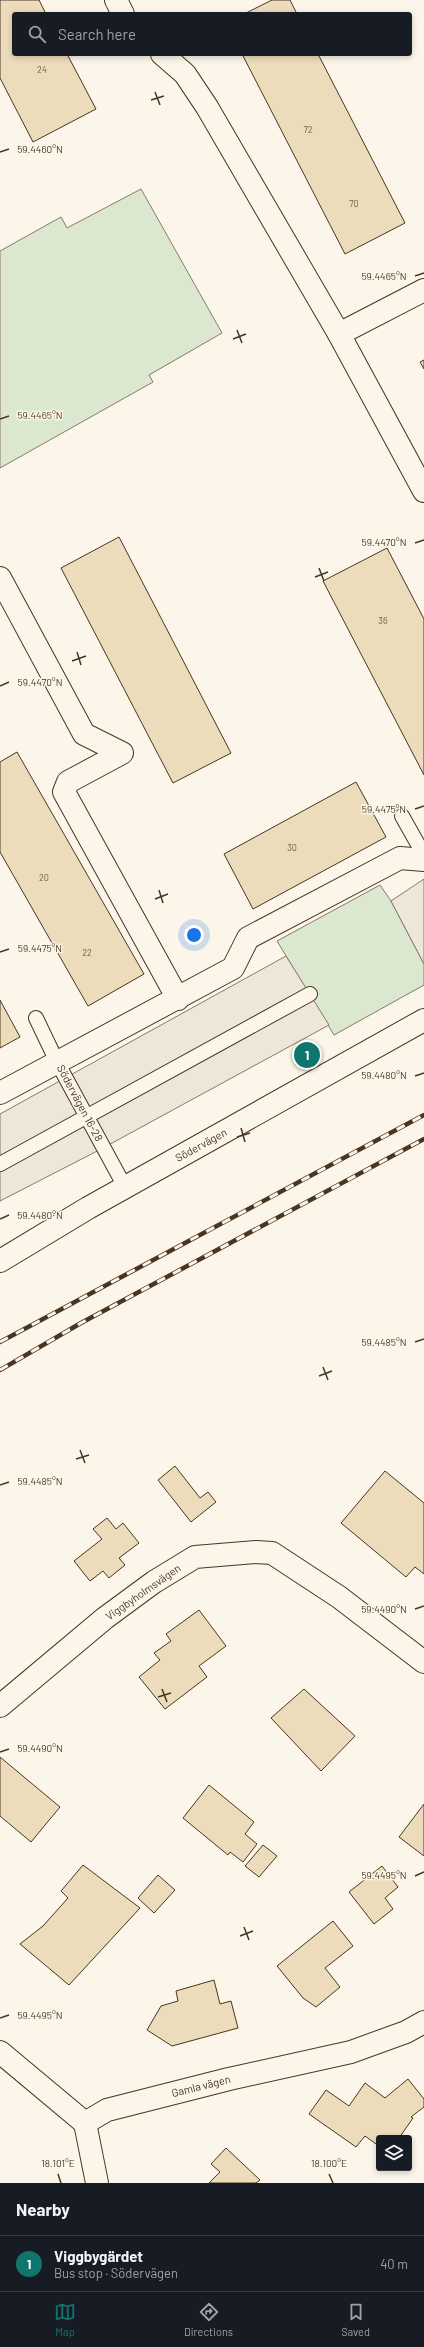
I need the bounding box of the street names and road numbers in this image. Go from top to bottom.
street label: Södervägen 16-28 [55,1062,106,1143]
street label: Södervägen [173,1125,229,1164]
street label: Viggbyholmsvägen [103,1561,183,1622]
street label: Gamla vägen [170,2072,232,2099]

